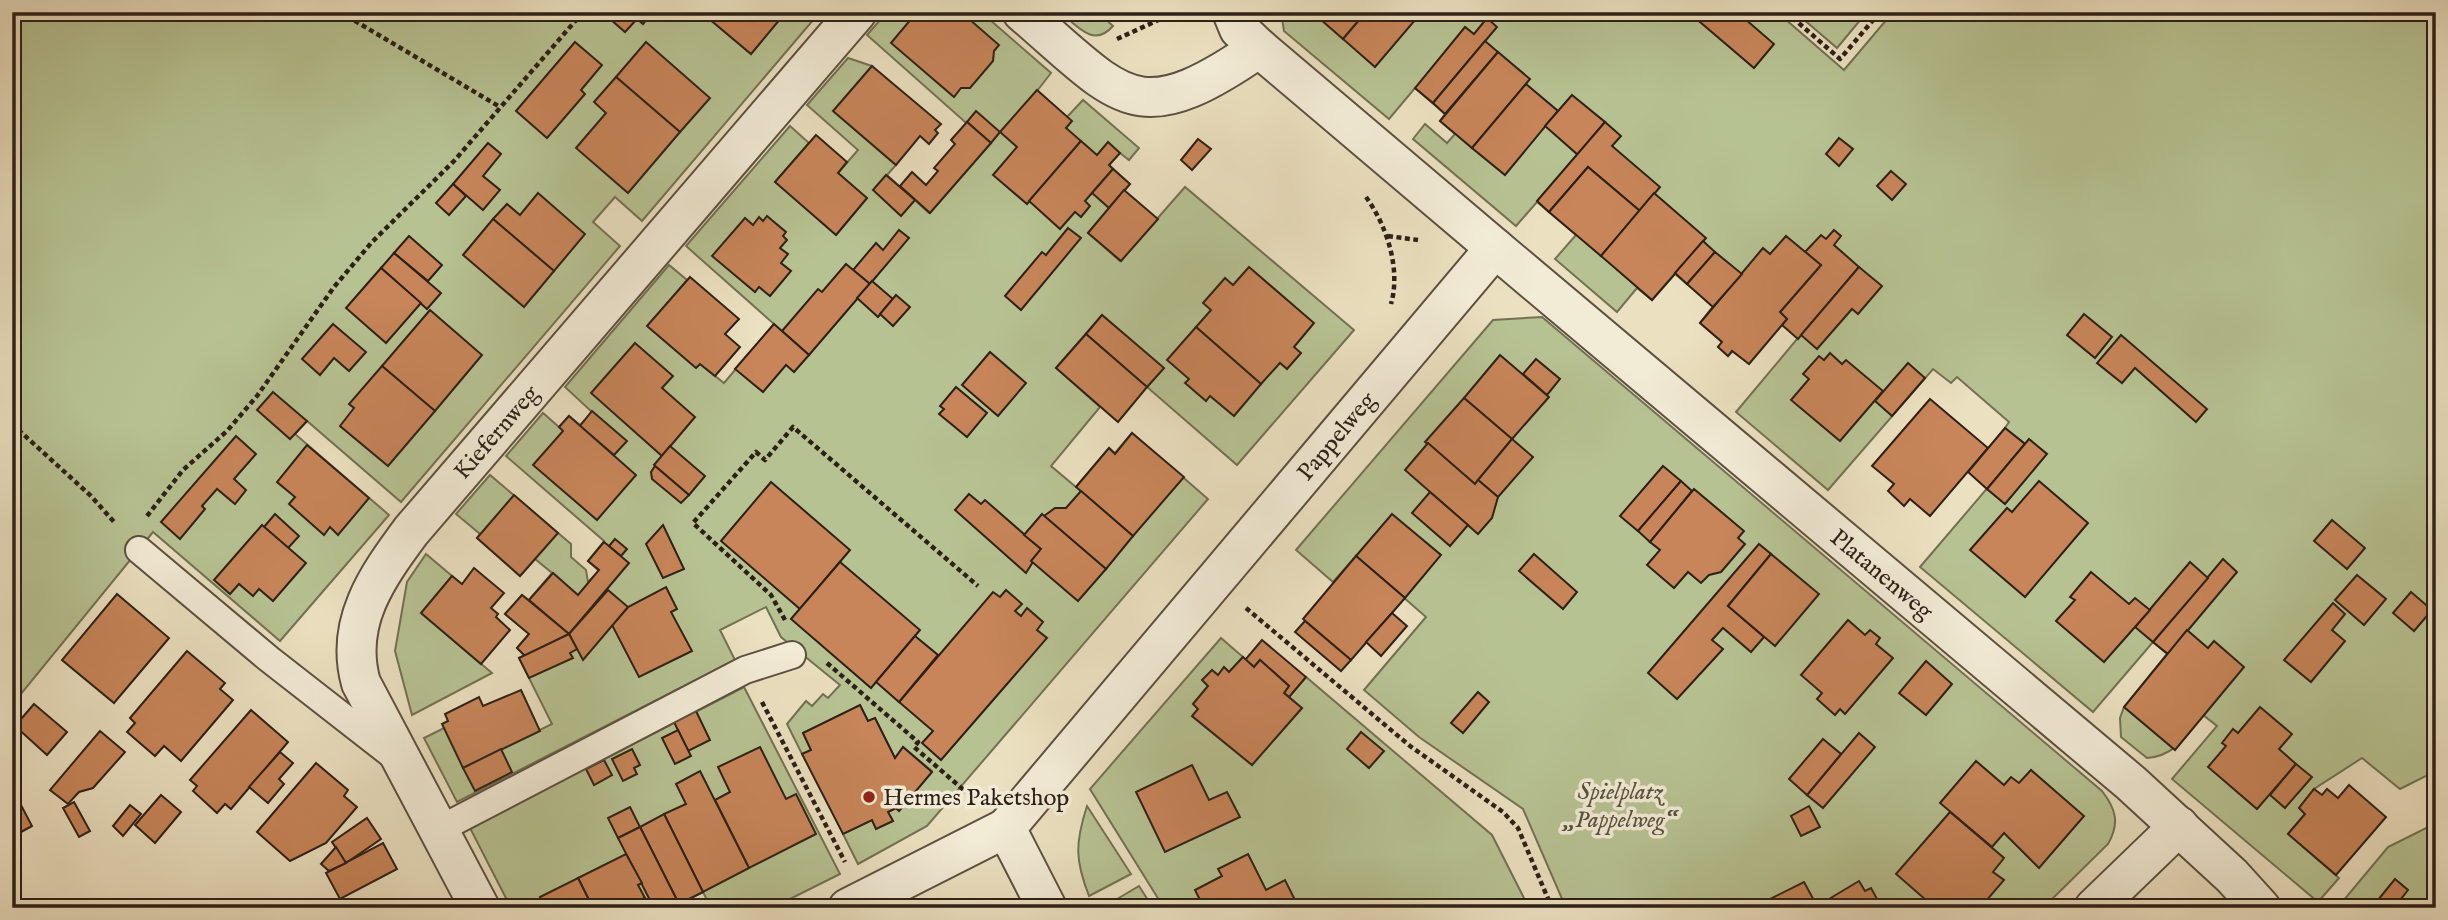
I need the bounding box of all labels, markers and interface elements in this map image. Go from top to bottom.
street label: Kiefernweg [448,379,547,487]
street label: Pappelweg [1291,385,1384,488]
street label: Platanenweg [1823,523,1940,628]
park label: Spielplatz „Pappelweg“ [1561,777,1679,836]
place label: Hermes Paketshop [883,783,1069,814]
marker: Hermes Paketshop [861,789,877,805]

